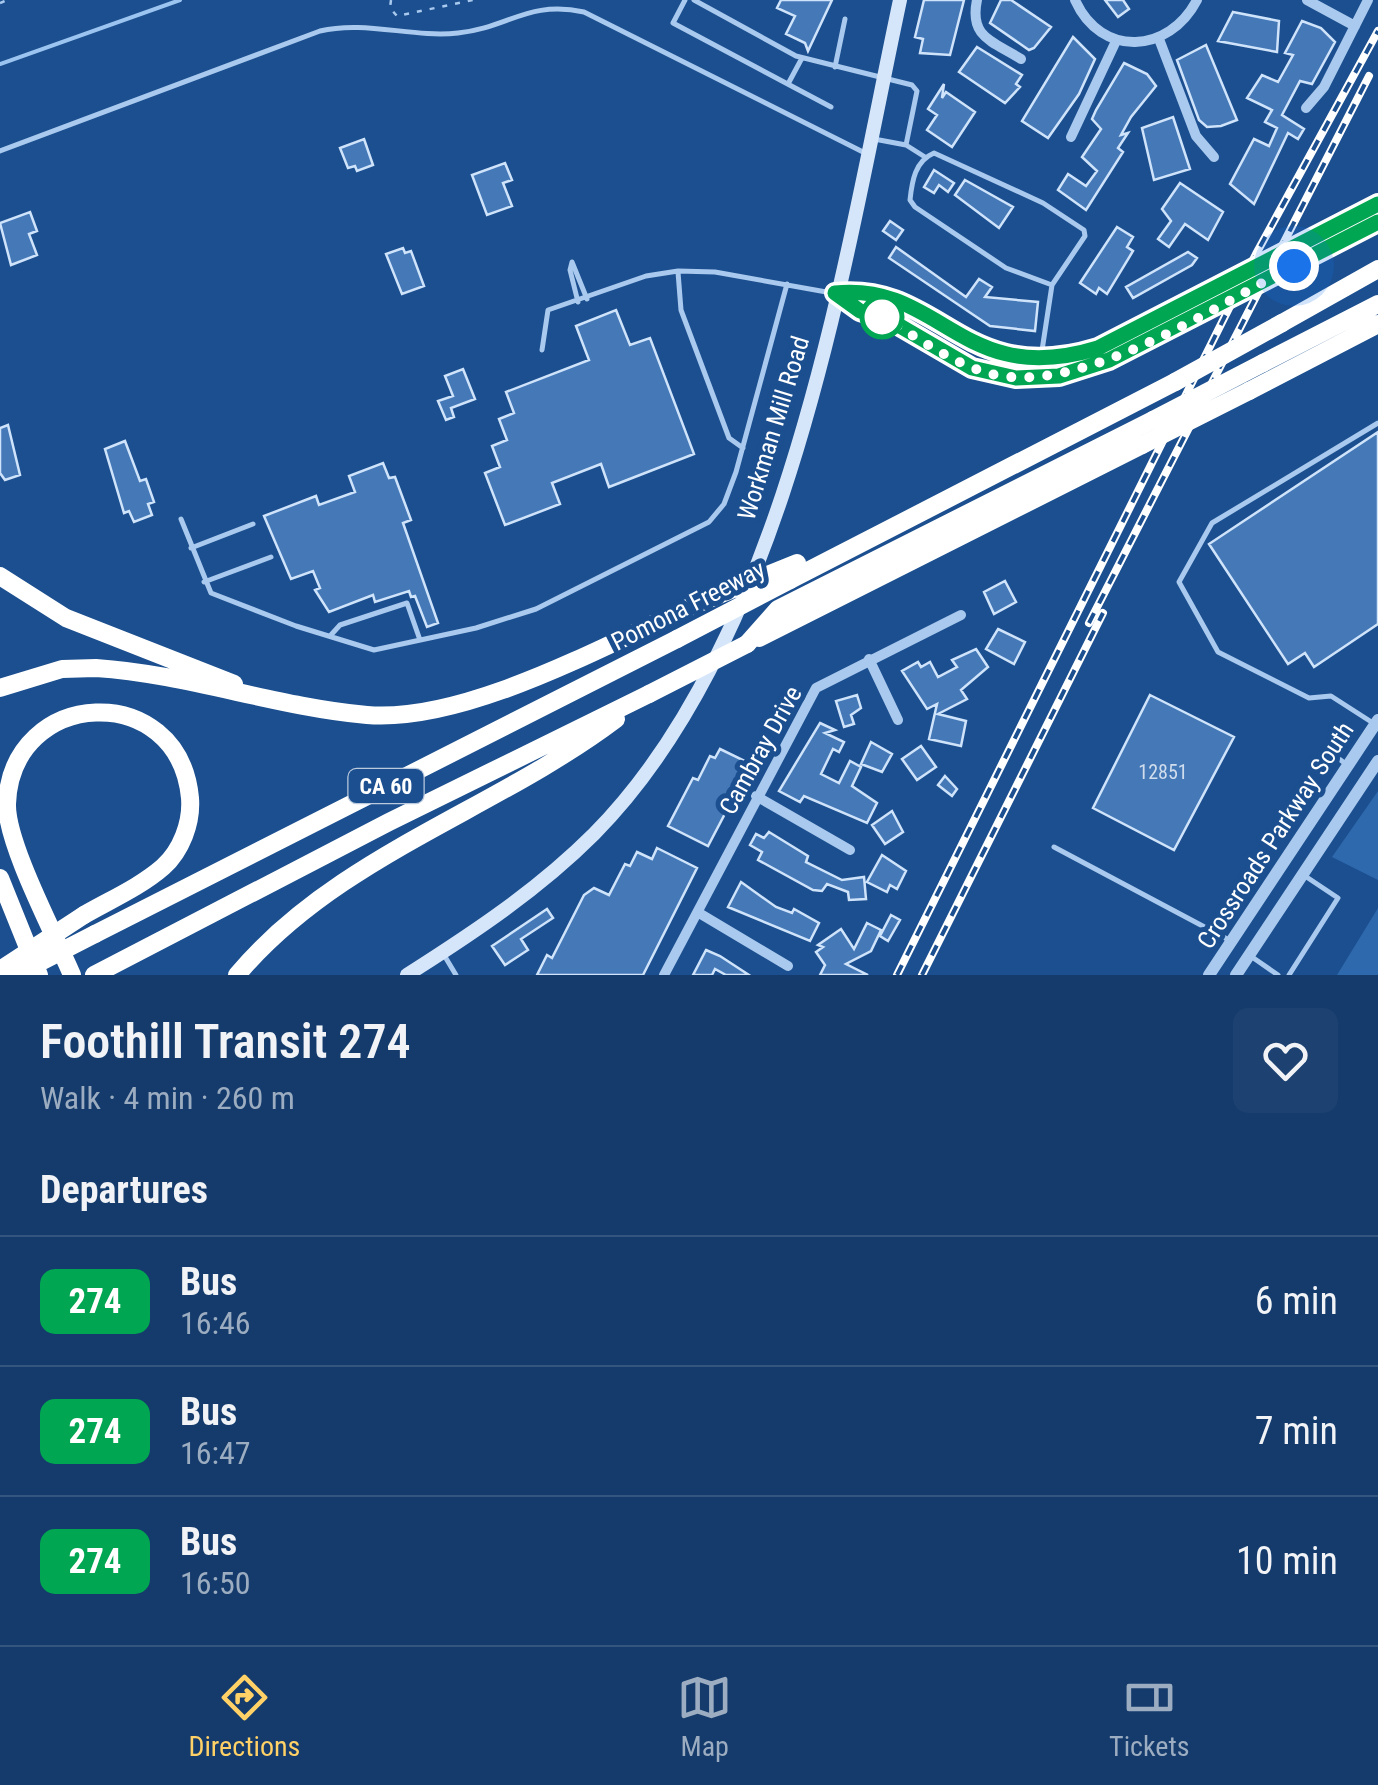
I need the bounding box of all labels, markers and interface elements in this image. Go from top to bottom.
your location [1269,241,1319,291]
unlabelled marker [861,296,903,338]
street label: Workman Mill Road [732,333,815,524]
street label: Pomona Freeway [607,554,770,657]
street label: Cambray Drive [713,681,808,819]
street label: Crossroads Parkway South [1191,717,1360,954]
house number: 12851 [1138,760,1188,784]
road number: CA 60 [348,769,424,803]
button: heart [1233,1008,1338,1113]
text: Foothill Transit 274 [40,1013,411,1070]
text: Walk · 4 min · 260 m [40,1079,295,1117]
text: Departures [40,1168,208,1212]
text: Bus [180,1260,237,1304]
text: 6 min [1255,1279,1338,1323]
text: 274 [68,1281,122,1322]
text: 16:46 [180,1304,251,1342]
text: Bus [180,1390,237,1434]
text: 7 min [1255,1409,1338,1453]
text: 274 [68,1411,122,1452]
text: 16:47 [180,1434,251,1472]
text: Bus [180,1520,237,1564]
text: 10 min [1236,1539,1338,1583]
text: 274 [68,1541,122,1582]
text: 16:50 [180,1564,251,1602]
tab: Directions [188,1670,300,1763]
tab: Map [677,1670,732,1763]
tab: Tickets [1109,1670,1190,1763]

